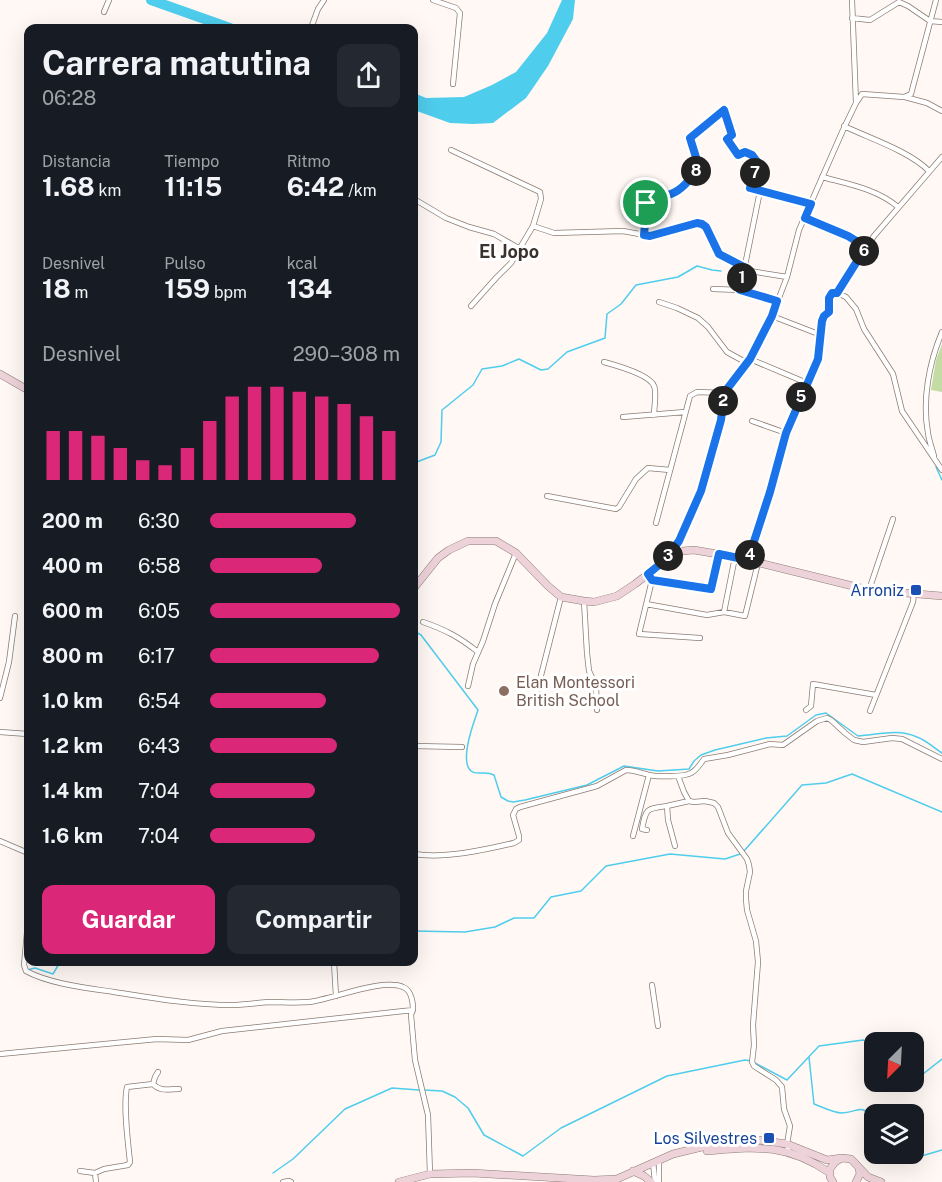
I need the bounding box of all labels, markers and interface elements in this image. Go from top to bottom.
text: Carrera matutina [42,44,311,82]
button: share [337,44,400,107]
text: 06:28 [42,86,96,110]
text: Distancia [42,152,111,171]
text: Tiempo [164,152,219,171]
text: Ritmo [287,152,330,171]
pin: 8 [681,156,711,186]
pin: 7 [740,158,770,188]
text: 8 [691,161,701,180]
text: 7 [750,163,760,182]
text: 1.68 [42,171,95,202]
text: 11:15 [164,171,222,202]
text: 6:42 [287,171,344,202]
pin [620,177,671,228]
text: km [95,181,121,200]
text: /km [344,181,377,200]
icon: arrive [629,186,662,219]
pin: 6 [849,236,879,266]
district label: El Jopo [479,241,539,262]
text: 6 [859,241,869,260]
text: Desnivel [42,254,105,273]
text: Pulso [164,254,206,273]
text: kcal [287,254,318,273]
pin: 1 [727,263,757,293]
text: 1 [739,268,745,287]
text: 18 [42,273,71,304]
text: 159 [164,273,210,304]
text: 134 [287,273,332,304]
text: m [71,283,88,302]
text: bpm [210,283,247,302]
text: Desnivel [42,342,121,366]
text: 290–308 m [293,342,400,366]
pin: 5 [786,382,816,412]
pin: 2 [708,386,738,416]
text: 5 [796,387,806,406]
text: 2 [718,391,728,410]
text: 200 m [42,509,103,533]
text: 6:30 [138,509,180,533]
pin: 4 [735,540,765,570]
pin: 3 [653,541,683,571]
text: 4 [745,545,755,564]
text: 3 [663,546,673,565]
text: 400 m [42,554,103,578]
text: 6:58 [138,554,181,578]
place label: Arroniz [850,581,904,600]
marker: Arroniz [909,583,923,597]
text: 600 m [42,599,103,623]
text: 6:05 [138,599,180,623]
text: 800 m [42,644,104,668]
text: 6:17 [138,644,175,668]
place label: Elan Montessori British School [516,673,635,710]
marker: Elan Montessori British School [497,684,511,698]
text: 1.0 km [42,689,103,713]
text: 6:54 [138,689,180,713]
text: 1.2 km [42,734,103,758]
text: 6:43 [138,734,180,758]
text: 1.4 km [42,779,103,803]
text: 7:04 [138,779,179,803]
text: 1.6 km [42,824,103,848]
text: 7:04 [138,824,179,848]
button: Guardar [42,885,215,954]
button: Compartir [227,885,400,954]
north arrow [864,1032,924,1092]
map controls [864,1032,924,1164]
button: layers [864,1104,924,1164]
place label: Los Silvestres [654,1129,757,1148]
marker: Los Silvestres [762,1131,776,1145]

